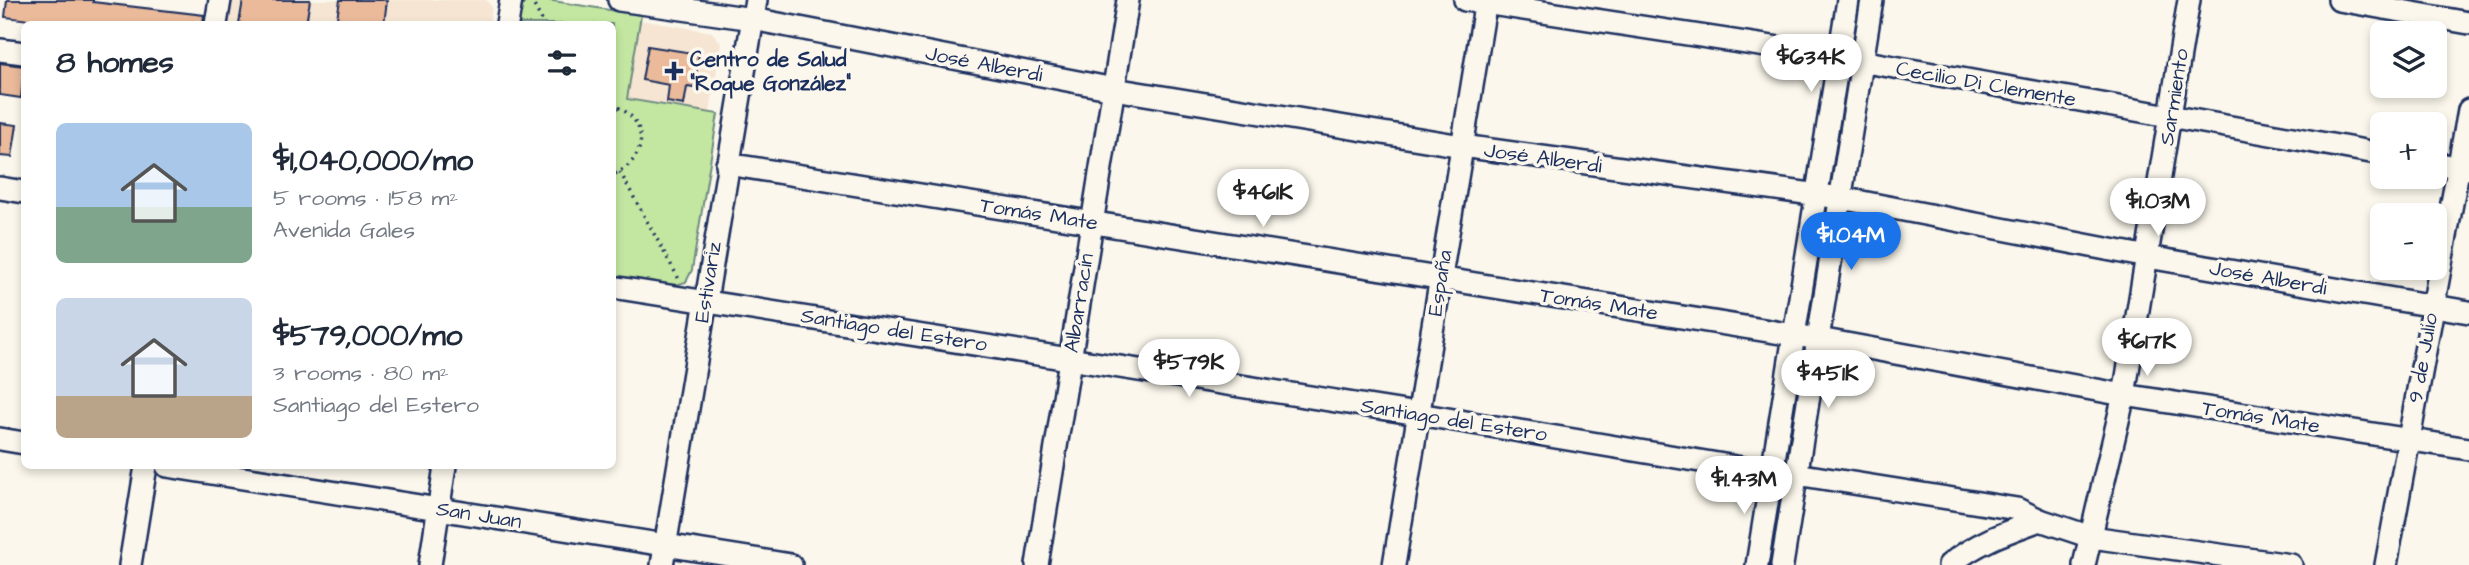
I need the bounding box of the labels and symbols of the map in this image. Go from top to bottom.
pin: $634K [1762,34,1860,94]
street label: José Alberdi [923,38,1045,90]
place label: Centro de Salud "Roque González" [690,45,851,99]
street label: Sarmiento [2152,46,2196,147]
street label: Cecilio Di Clemente [1894,54,2078,114]
marker: Centro de Salud "Roque González" [664,61,684,81]
street label: José Alberdi [1482,135,1604,181]
pin: $461K [1214,170,1312,229]
pin: $1.03M [2101,178,2215,238]
street label: Tomás Mate [978,190,1100,238]
pin: $1.04M [1794,212,1908,272]
street label: Estivariz [687,239,729,324]
street label: España [1420,248,1461,318]
street label: Albarracín [1057,251,1101,355]
street label: José Alberdi [2207,253,2329,303]
street label: Tomás Mate [1538,280,1660,328]
street label: Santiago del Estero [799,301,989,361]
street label: 9 de Julio [2401,311,2445,405]
pin: $617K [2098,318,2196,378]
pin: $579K [1140,340,1238,399]
pin: $451K [1779,350,1877,410]
street label: Santiago del Estero [1359,391,1549,451]
street label: Tomás Mate [2200,393,2322,441]
pin: $1.43M [1687,456,1801,516]
street label: San Juan [434,494,524,536]

